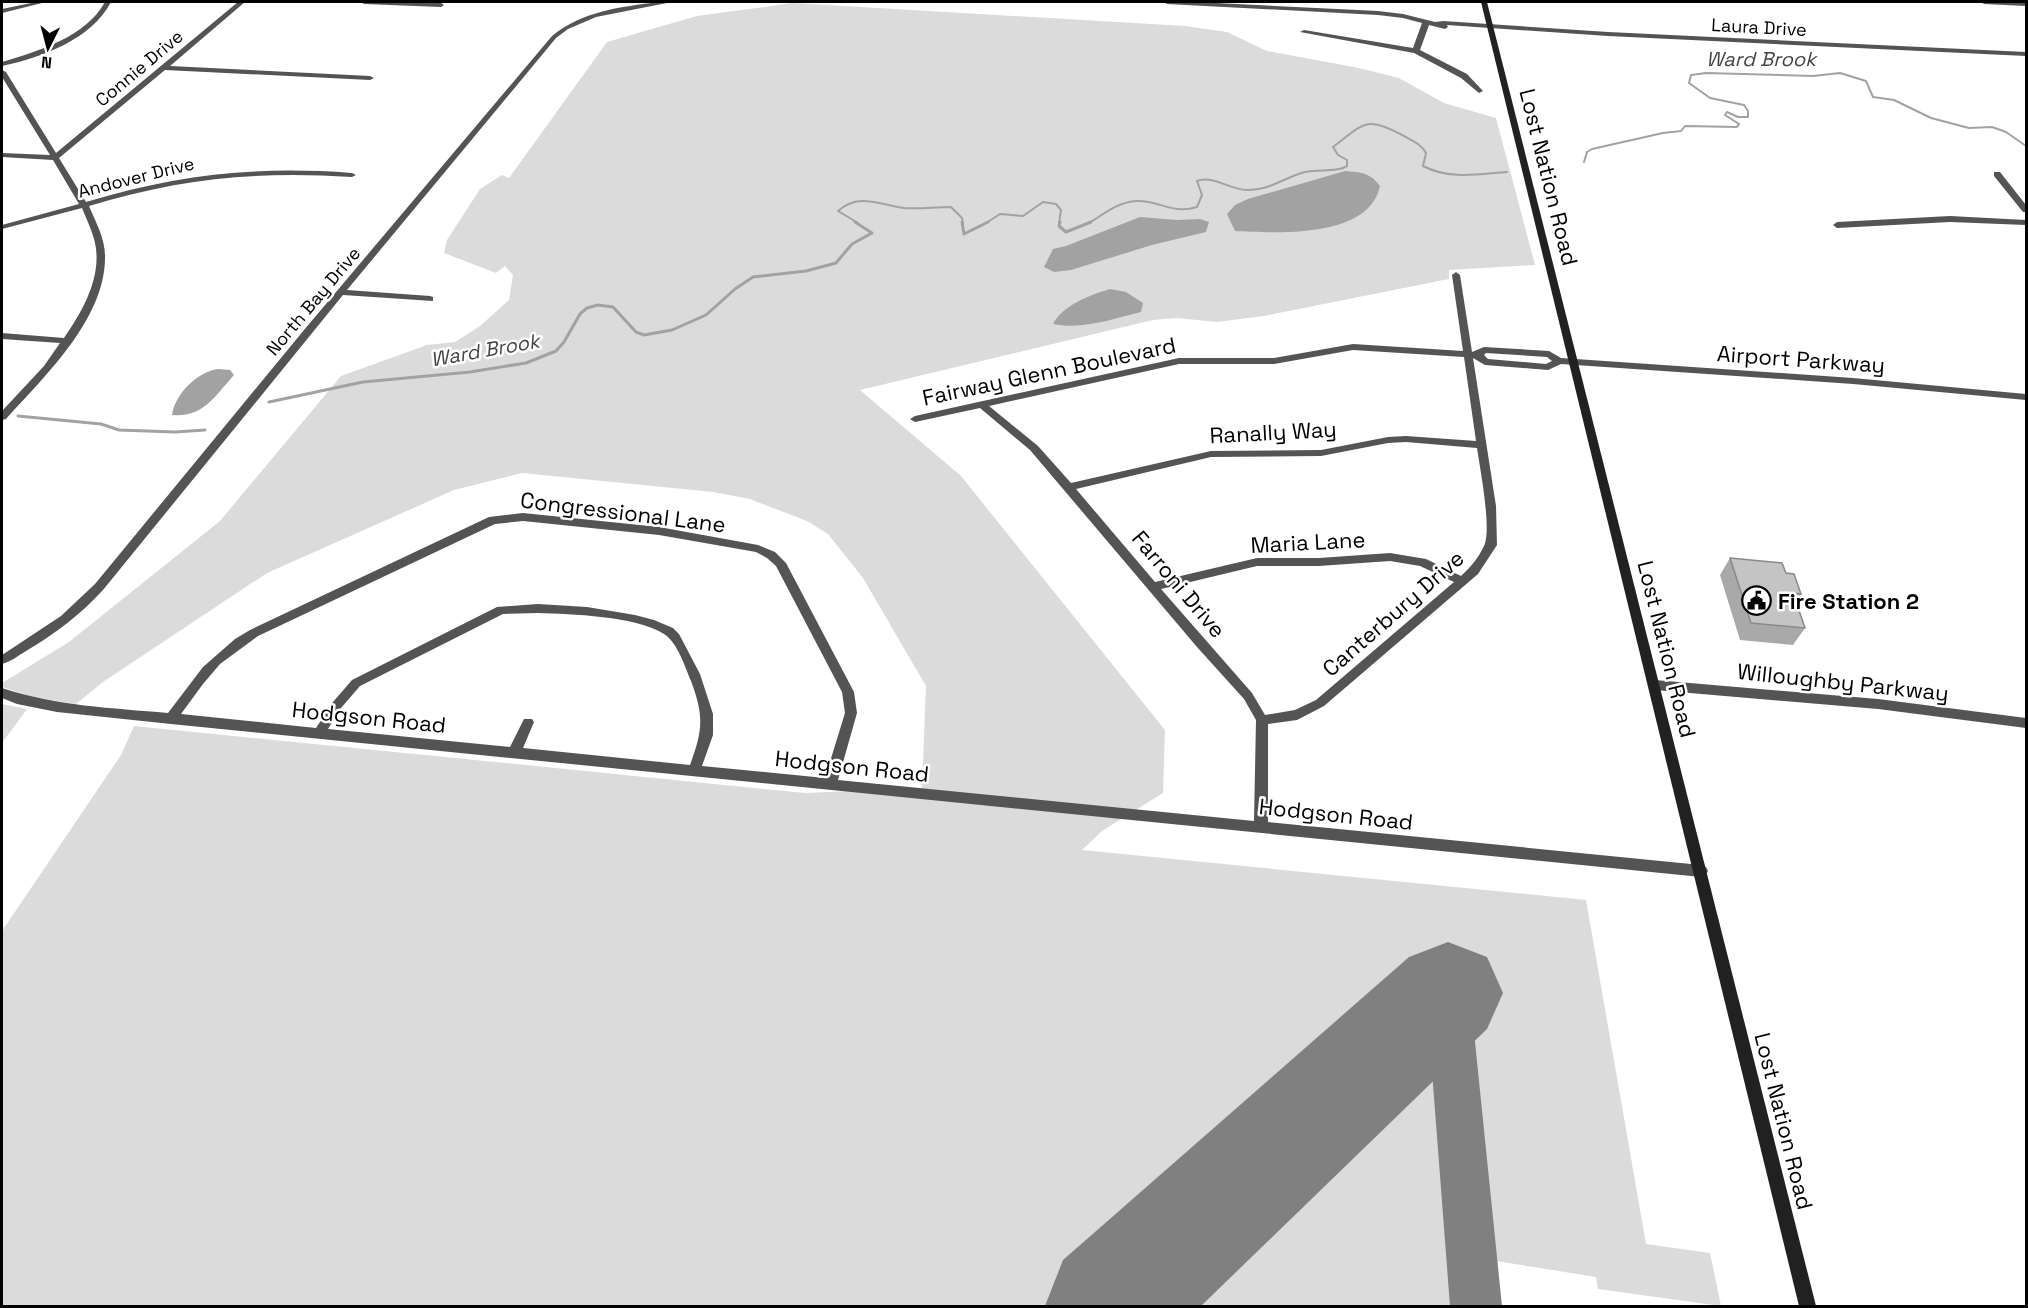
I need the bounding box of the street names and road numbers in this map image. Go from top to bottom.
street label: Laura Drive [1711,13,1807,41]
street label: Connie Drive [90,25,188,111]
street label: Lost Nation Road [1513,86,1585,268]
street label: Andover Drive [75,151,197,203]
street label: North Bay Drive [261,242,365,360]
street label: Fairway Glenn Boulevard [920,330,1178,412]
street label: Airport Parkway [1716,339,1886,379]
street label: Ranally Way [1209,415,1337,449]
street label: Congressional Lane [519,486,727,538]
street label: Farroni Drive [1126,525,1232,643]
street label: Maria Lane [1250,525,1366,559]
street label: Canterbury Drive [1316,544,1470,682]
street label: Lost Nation Road [1631,558,1703,740]
street label: Willoughby Parkway [1736,657,1950,707]
street label: Hodgson Road [291,695,447,739]
street label: Hodgson Road [774,744,930,788]
street label: Hodgson Road [1258,792,1414,836]
street label: Lost Nation Road [1748,1030,1820,1212]

